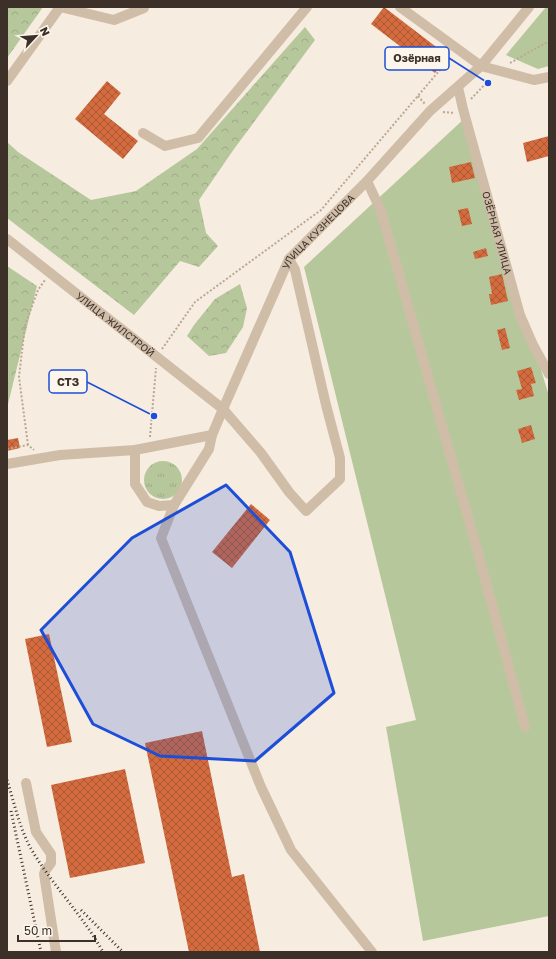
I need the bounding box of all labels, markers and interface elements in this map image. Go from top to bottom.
north arrow [16,16,56,56]
text: N [38,25,53,38]
callout: Озёрная [385,47,449,70]
text: Озёрная [393,51,441,64]
street label: ОЗЁРНАЯ УЛИЦА [480,190,515,276]
street label: УЛИЦА КУЗНЕЦОВА [279,191,357,271]
street label: УЛИЦА ЖИЛСТРОЙ [74,290,157,359]
callout: СТЗ [49,370,87,393]
text: СТЗ [57,375,79,388]
scale bar [18,917,95,943]
text: 50 m [24,923,52,938]

